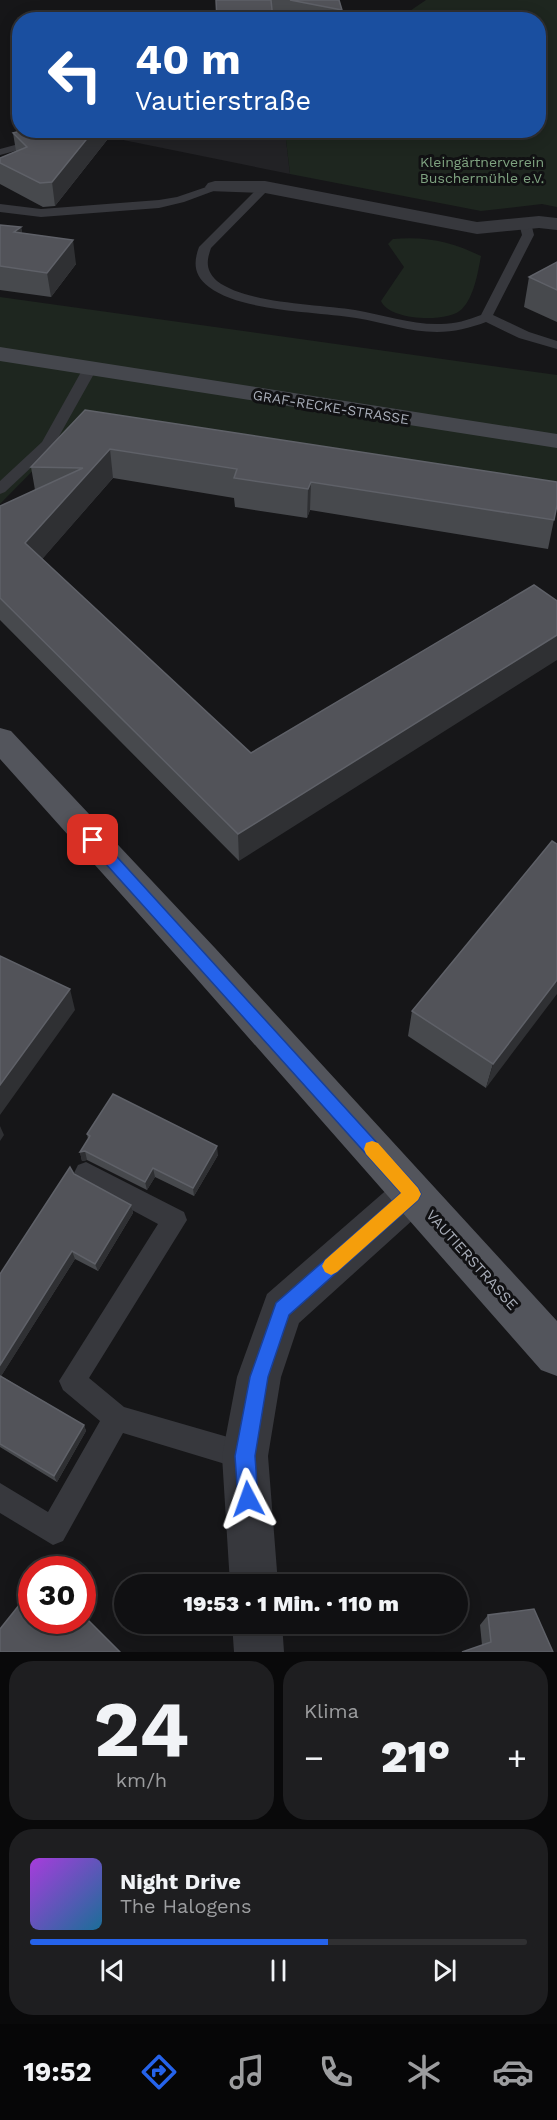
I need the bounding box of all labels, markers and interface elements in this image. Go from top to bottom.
text: 40 m [135,35,241,84]
icon: left [36,36,114,114]
text: Vautierstraße [135,85,311,117]
park label: Kleingärtnerverein Buschermühle e.V. [420,154,544,186]
street label: GRAF-RECKE-STRASSE [252,387,410,427]
pin [67,814,118,865]
icon: arrive [76,823,109,856]
street label: VAUTIERSTRASSE [422,1206,522,1314]
position arrow [216,1467,280,1531]
speed limit sign: 30 [18,1556,96,1634]
text: 19:53 · 1 Min. · 110 m [183,1591,399,1616]
text: 24 [94,1683,189,1775]
text: Klima [304,1699,359,1723]
text: 21° [381,1730,450,1783]
text: − [304,1738,324,1777]
text: + [507,1738,527,1777]
text: km/h [116,1768,167,1792]
text: Night Drive [120,1869,241,1894]
text: The Halogens [120,1894,252,1918]
icon: previous [96,1954,129,1987]
icon: pause [262,1954,295,1987]
icon: next [428,1954,461,1987]
icon: directions [138,2051,180,2093]
icon: music [226,2051,268,2093]
icon: phone [315,2051,357,2093]
icon: climate [403,2051,445,2093]
icon: car [492,2051,534,2093]
text: 19:52 [23,2056,91,2088]

